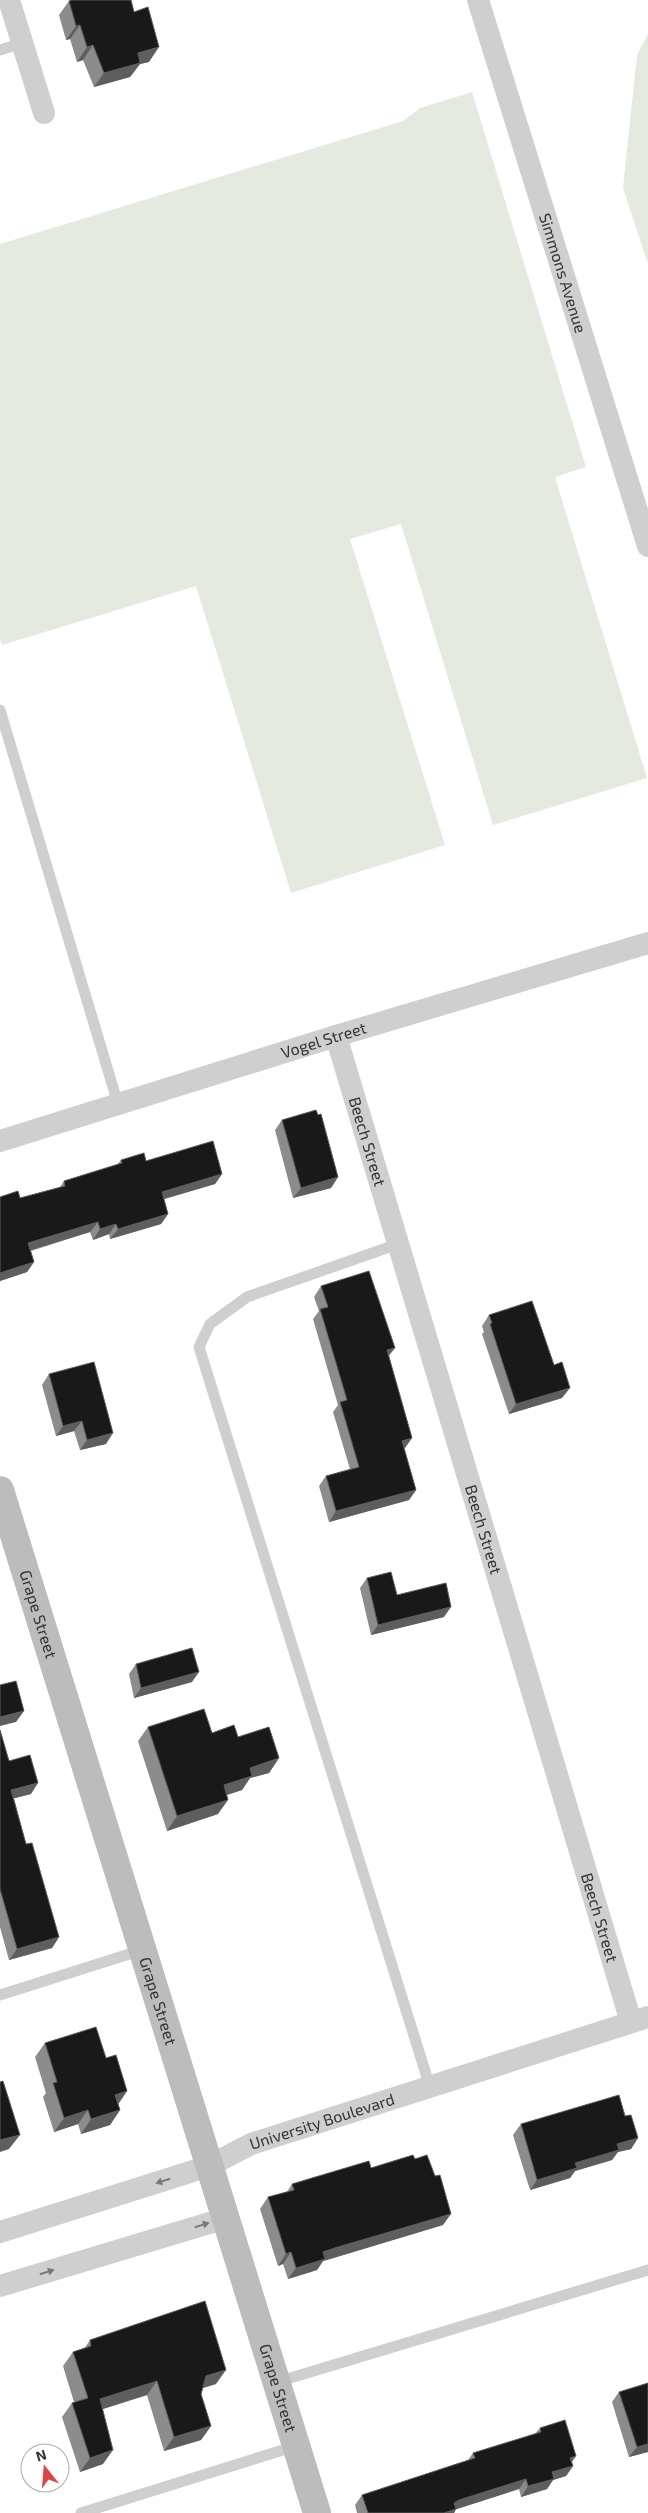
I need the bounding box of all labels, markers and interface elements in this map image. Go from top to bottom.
street label: Simmons Avenue [536,211,591,335]
street label: Vogel Street [279,1018,368,1062]
street label: Beech Street [346,1094,390,1188]
street label: Beech Street [462,1482,506,1576]
street label: Grape Street [16,1568,62,1660]
street label: Beech Street [578,1870,623,1964]
street label: Grape Street [136,1954,181,2047]
street label: University Boulevard [247,2089,397,2153]
one-way arrow [155,2178,170,2185]
one-way arrow [195,2221,210,2229]
one-way arrow [39,2267,54,2275]
street label: Grape Street [256,2341,301,2434]
north arrow [20,2443,70,2493]
text: N [34,2445,48,2465]

